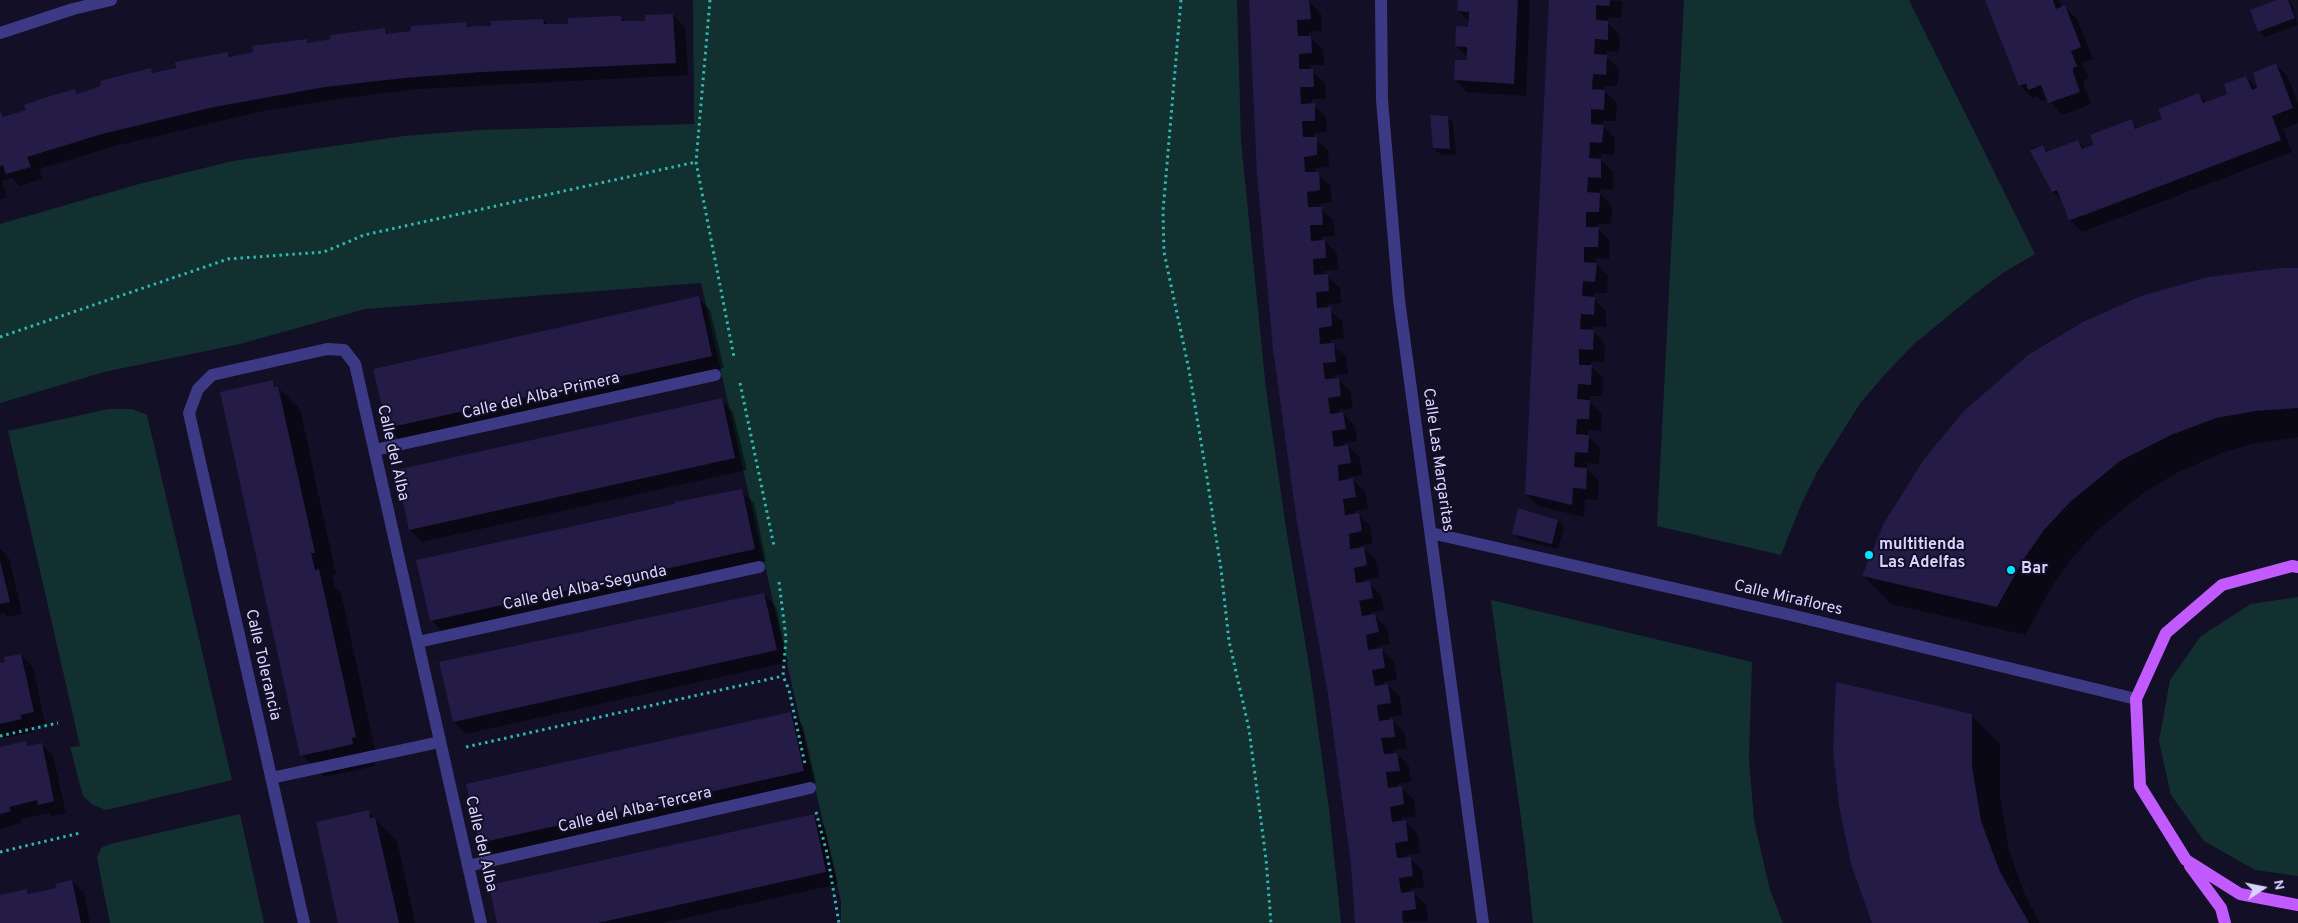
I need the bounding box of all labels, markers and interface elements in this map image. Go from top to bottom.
street label: Calle del Alba-Primera [460,370,622,424]
street label: Calle Las Margaritas [1417,387,1457,533]
street label: Calle del Alba [372,403,412,503]
place label: multitienda Las Adelfas [1879,536,1965,574]
marker: multitienda Las Adelfas [1863,549,1875,561]
place label: Bar [2021,560,2048,580]
street label: Calle del Alba-Segunda [501,562,669,616]
marker: Bar [2005,564,2017,576]
street label: Calle Miraflores [1732,577,1844,621]
street label: Calle Tolerancia [240,608,284,722]
street label: Calle del Alba-Tercera [556,784,714,838]
street label: Calle del Alba [460,794,500,894]
north arrow [2238,863,2288,913]
text: N [2269,878,2288,892]

